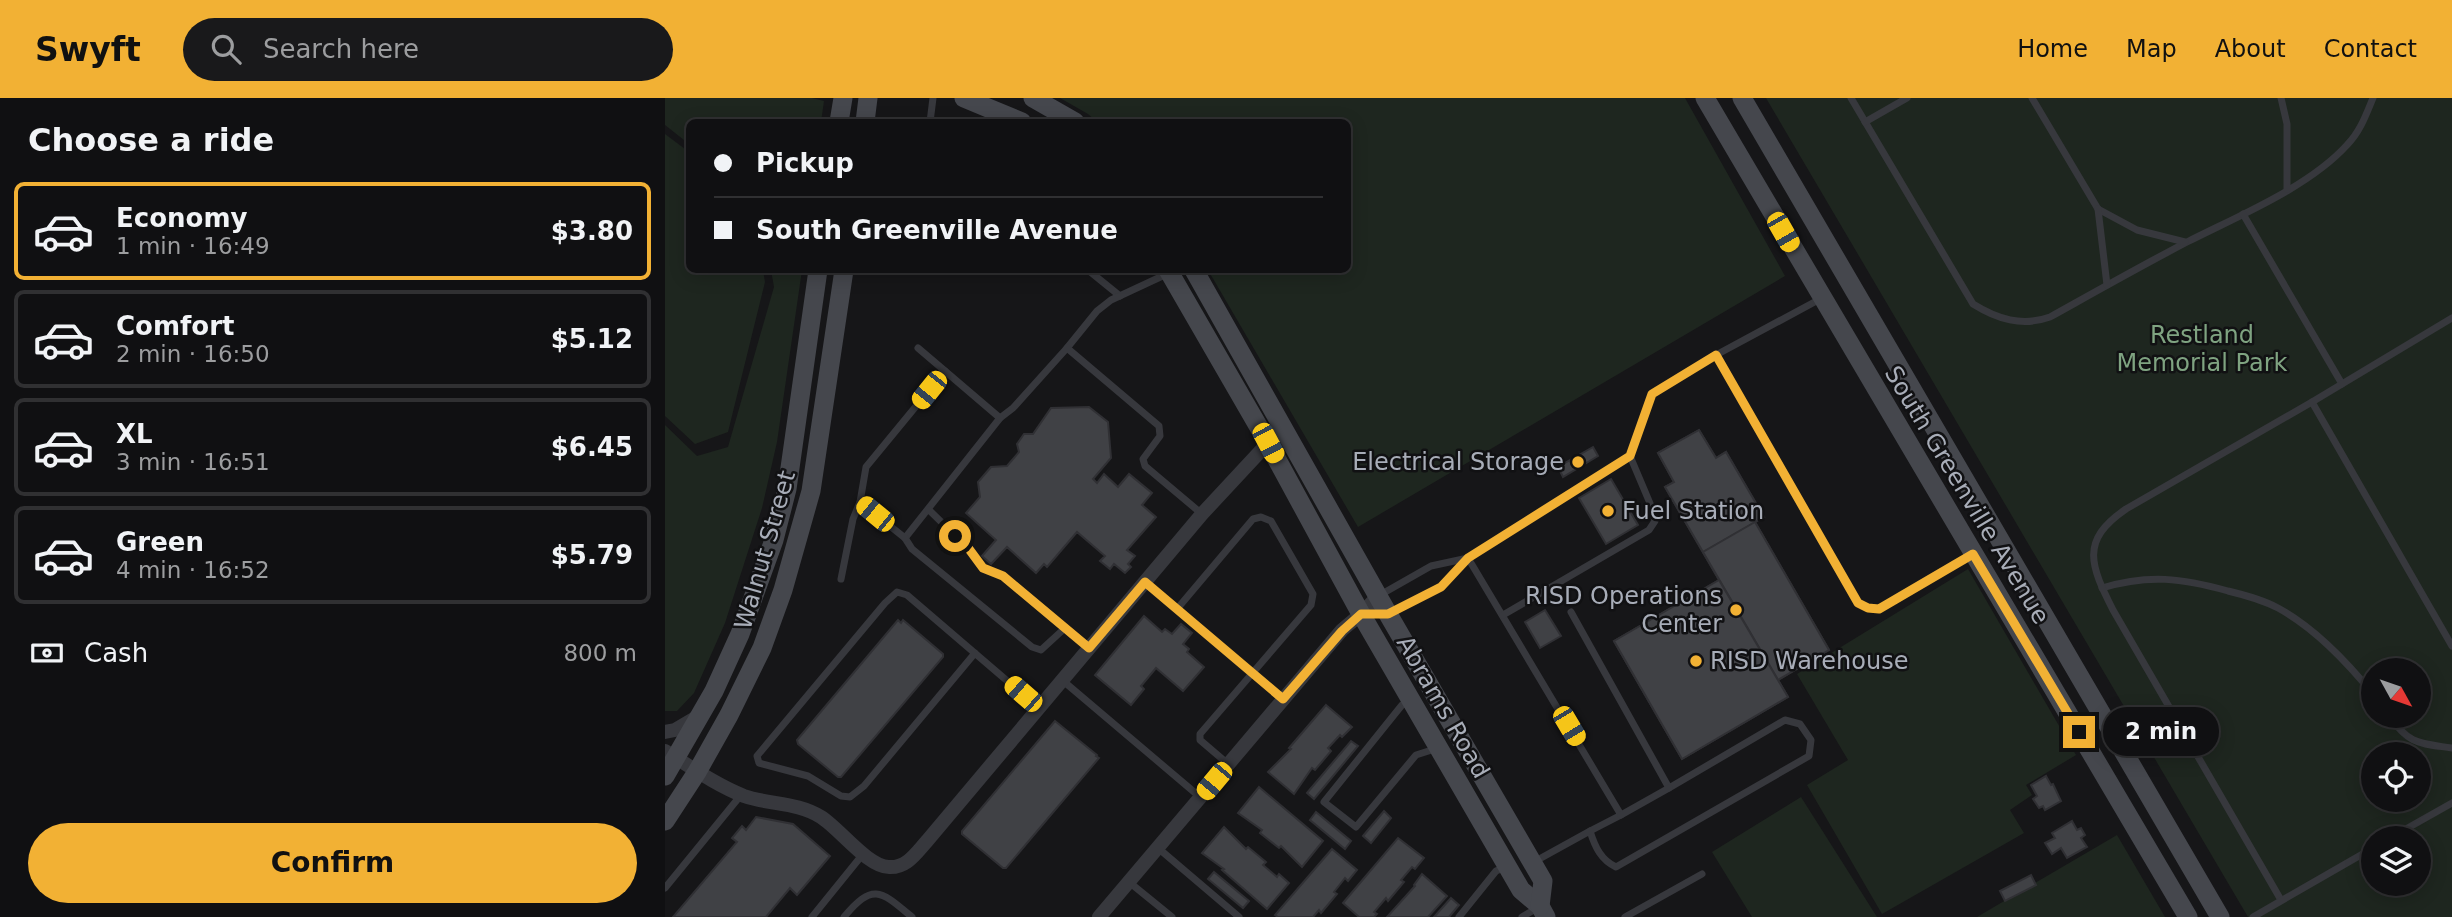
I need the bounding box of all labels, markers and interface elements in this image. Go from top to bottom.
search box [183,18,673,81]
text: Swyft [35,30,141,69]
icon: search [207,30,245,68]
text: Search here [263,34,419,64]
text: Home [2017,35,2088,63]
text: Map [2126,35,2177,63]
text: About [2215,35,2286,63]
text: Contact [2324,35,2417,63]
text: Choose a ride [28,121,274,159]
text: Pickup [756,148,854,178]
icon: car [32,200,95,263]
text: Economy [116,203,247,233]
car [1764,209,1803,255]
text: South Greenville Avenue [756,215,1118,245]
text: $3.80 [551,216,633,246]
text: 1 min · 16:49 [116,233,270,259]
icon: car [32,308,95,371]
text: Comfort [116,311,234,341]
park label: Restland Memorial Park [2117,321,2288,377]
text: $5.12 [551,324,633,354]
text: 2 min · 16:50 [116,341,270,367]
street label: South Greenville Avenue [1879,361,2055,629]
car [908,367,951,413]
icon: car [32,416,95,479]
text: XL [116,419,153,449]
car [1249,420,1288,466]
text: $6.45 [551,432,633,462]
place label: Electrical Storage [1352,448,1564,476]
text: 3 min · 16:51 [116,449,270,475]
marker: Electrical Storage [1570,454,1586,470]
street label: Walnut Street [729,467,801,633]
car [853,493,898,535]
place label: Fuel Station [1622,497,1764,525]
marker: Fuel Station [1600,503,1616,519]
route start [939,520,971,552]
icon: car [32,524,95,587]
text: Green [116,527,204,557]
text: $5.79 [551,540,633,570]
text: 4 min · 16:52 [116,557,270,583]
place label: RISD Operations Center [1525,582,1722,638]
marker: RISD Operations Center [1728,602,1744,618]
street label: Abrams Road [1391,631,1495,783]
icon: cash [28,634,66,672]
text: Cash [84,638,148,668]
text: 800 m [563,640,637,666]
place label: RISD Warehouse [1710,647,1908,675]
marker: RISD Warehouse [1688,653,1704,669]
north arrow [2361,658,2431,728]
map controls [2361,658,2431,896]
car [1001,672,1046,716]
car [1550,703,1589,749]
callout: 2 min [2103,708,2219,756]
route end [2063,716,2095,748]
text: 2 min [2125,718,2197,744]
button: locate [2361,742,2431,812]
car [1193,758,1236,804]
button: Confirm [28,823,637,903]
button: layers [2361,826,2431,896]

